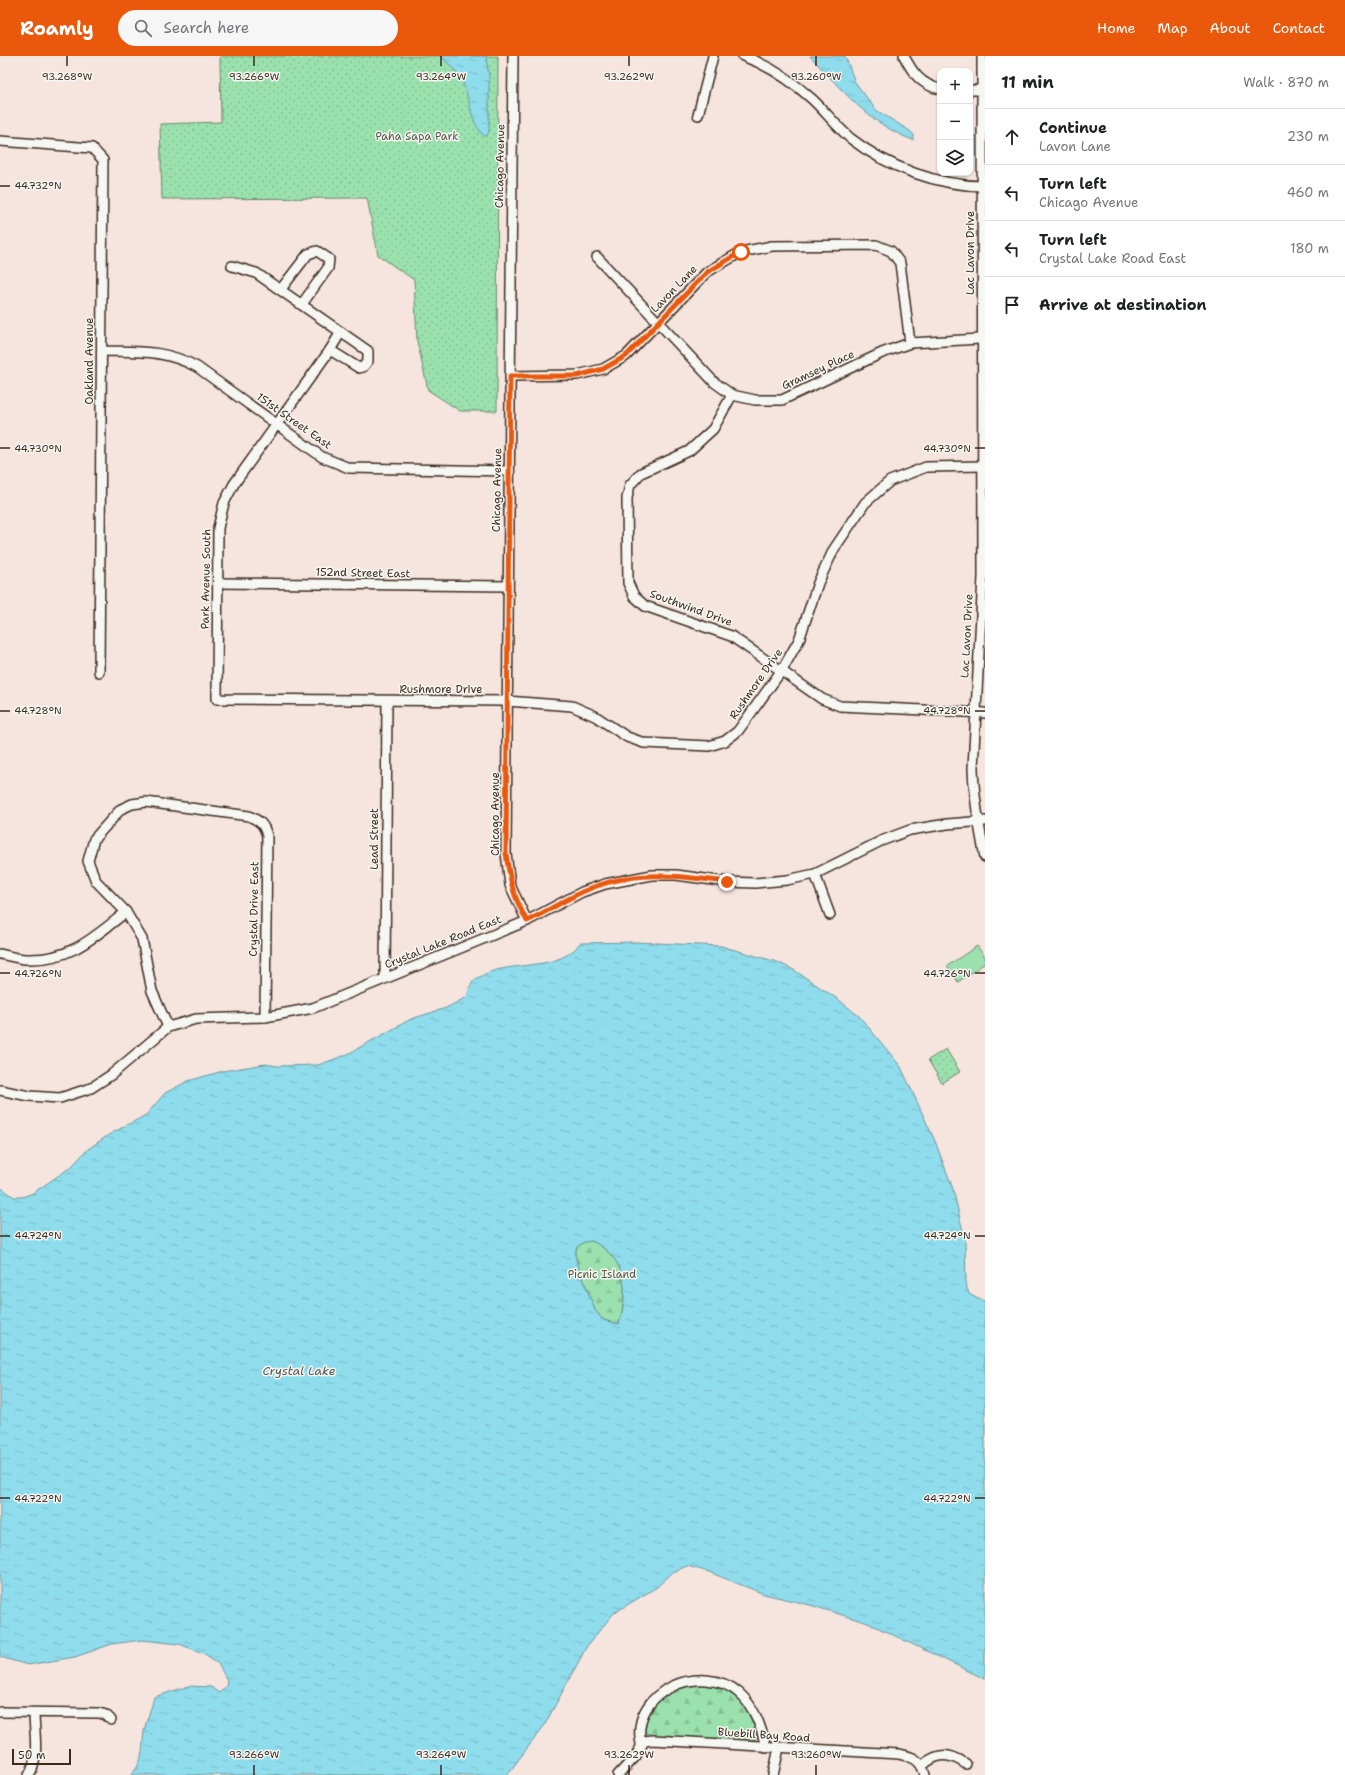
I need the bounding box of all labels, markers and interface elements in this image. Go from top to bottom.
search box [118,10,398,46]
text: Roamly [20,16,94,41]
icon: search [132,17,154,39]
text: Search here [164,18,249,38]
text: Home [1097,19,1136,37]
text: Map [1158,19,1188,37]
text: About [1210,19,1251,37]
text: Contact [1273,19,1325,37]
map controls [937,68,973,176]
button: + [937,68,973,104]
text: 93.268°W [42,70,93,83]
text: 93.266°W [229,70,280,83]
text: 93.264°W [416,70,467,83]
text: 93.262°W [604,70,655,83]
text: 93.260°W [791,70,842,83]
text: 11 min [1001,71,1054,93]
text: Walk · 870 m [1243,74,1329,91]
button: − [937,104,973,140]
text: Continue [1039,118,1107,138]
street label: Chicago Avenue [492,124,508,208]
icon: ahead [1001,126,1023,148]
text: 230 m [1287,128,1329,145]
park label: Paha Sapa Park [375,129,459,144]
text: Lavon Lane [1039,138,1111,155]
button: layers [937,140,973,176]
text: Turn left [1039,174,1107,194]
text: 44.732°N [14,179,62,192]
icon: left [1001,182,1023,204]
text: 460 m [1287,184,1329,201]
text: Chicago Avenue [1039,194,1138,211]
street label: Lac Lavon Drive [963,211,978,295]
text: Turn left [1039,230,1107,250]
icon: left [1001,238,1023,260]
text: 180 m [1290,240,1329,257]
route start [732,243,750,261]
text: Crystal Lake Road East [1039,250,1186,267]
street label: Lavon Lane [647,262,701,316]
icon: arrive [1001,294,1023,316]
text: Arrive at destination [1039,295,1207,315]
street label: Oakland Avenue [82,317,97,405]
street label: Gramsey Place [779,347,857,393]
street label: 151st Street East [254,390,335,453]
text: 44.730°N [14,442,62,455]
text: 44.730°N [923,442,971,455]
street label: Chicago Avenue [489,448,505,532]
street label: Park Avenue South [198,529,214,629]
street label: 152nd Street East [315,565,411,581]
street label: Southwind Drive [648,586,734,630]
street label: Lac Lavon Drive [957,594,977,678]
street label: Rushmore Drive [726,646,786,722]
street label: Rushmore Drive [399,682,483,697]
text: 44.728°N [14,704,62,717]
text: 44.728°N [923,704,971,717]
street label: Chicago Avenue [488,772,503,856]
street label: Lead Street [367,808,382,870]
street label: Crystal Drive East [246,861,262,957]
route end [718,873,736,891]
street label: Crystal Lake Road East [382,912,504,972]
text: 44.726°N [14,967,62,980]
text: 44.726°N [923,967,971,980]
text: 44.724°N [14,1229,62,1242]
text: 44.724°N [923,1229,971,1242]
park label: Picnic Island [568,1267,636,1282]
water label: Crystal Lake [263,1363,336,1379]
text: 44.722°N [14,1492,62,1505]
text: 44.722°N [923,1492,971,1505]
street label: Bluebill Bay Road [717,1724,811,1746]
scale bar [12,1747,71,1766]
text: 50 m [18,1748,46,1763]
text: 93.266°W [229,1748,280,1761]
text: 93.264°W [416,1748,467,1761]
text: 93.262°W [604,1748,655,1761]
text: 93.260°W [791,1748,842,1761]

